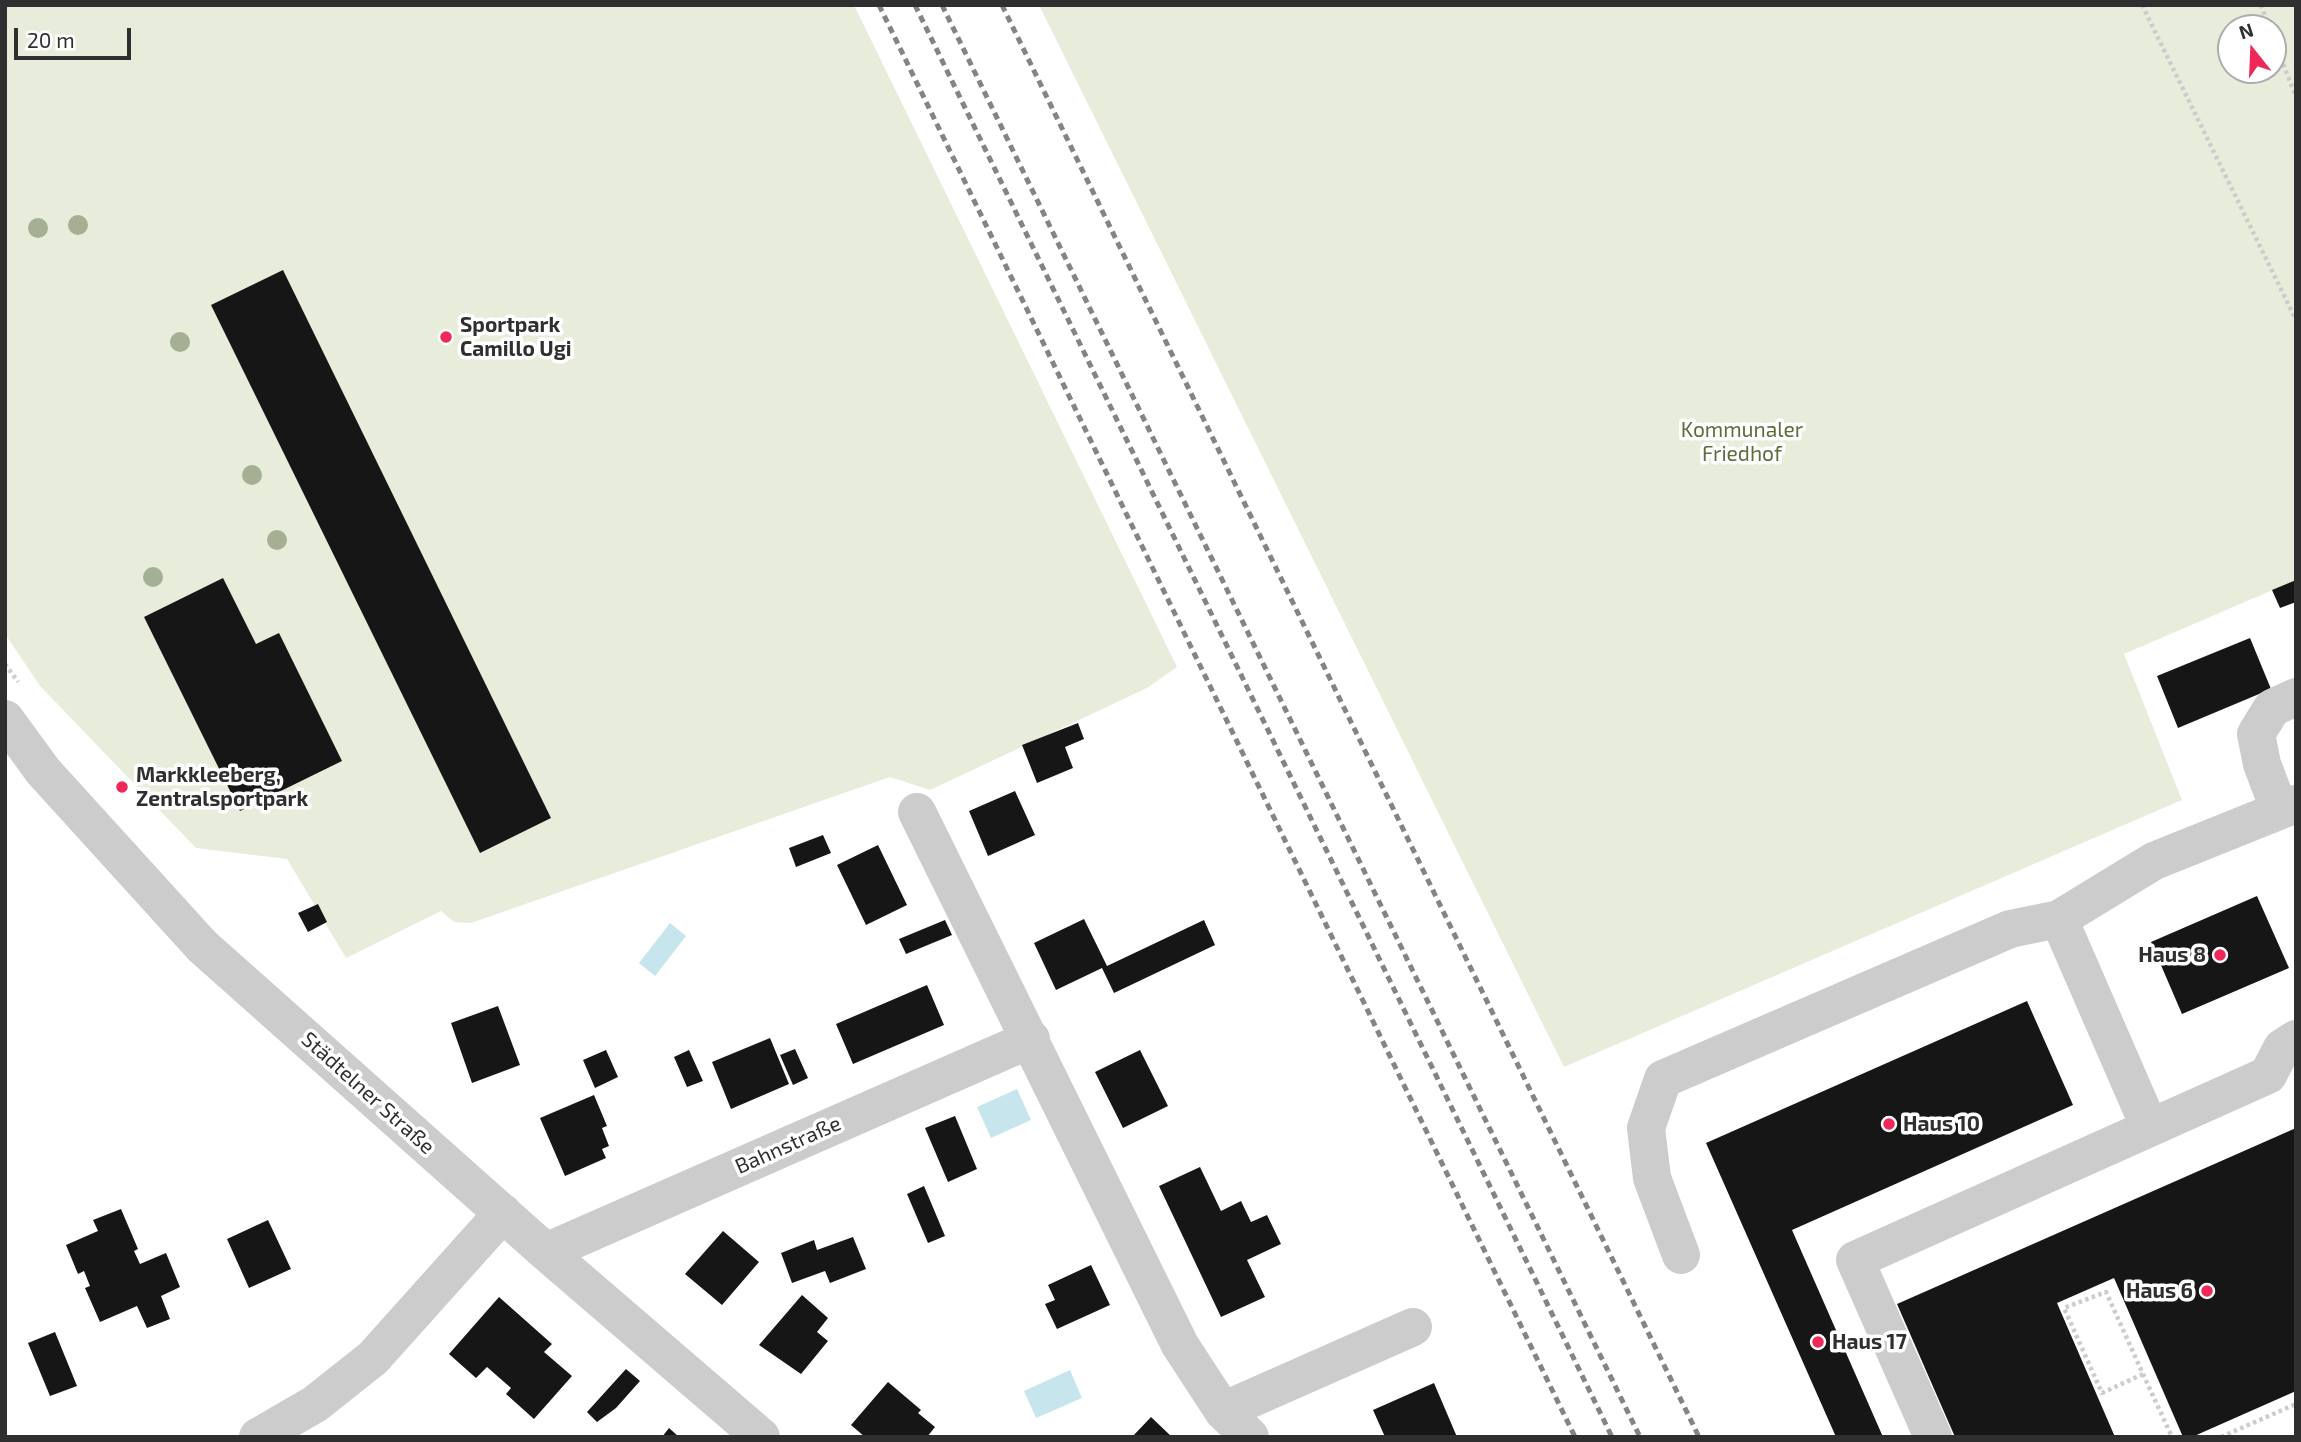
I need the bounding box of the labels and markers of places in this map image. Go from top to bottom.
place label: Sportpark Camillo Ugi [460,312,572,362]
marker: Sportpark Camillo Ugi [438,329,454,345]
place label: Markkleeberg, Zentralsportpark [136,762,308,812]
marker: Markkleeberg, Zentralsportpark [114,779,130,795]
place label: Haus 8 [2138,942,2206,968]
marker: Haus 8 [2212,947,2228,963]
place label: Haus 10 [1903,1111,1980,1137]
marker: Haus 10 [1881,1116,1897,1132]
place label: Haus 6 [2126,1278,2193,1304]
marker: Haus 6 [2199,1283,2215,1299]
place label: Haus 17 [1832,1329,1907,1355]
marker: Haus 17 [1810,1334,1826,1350]

